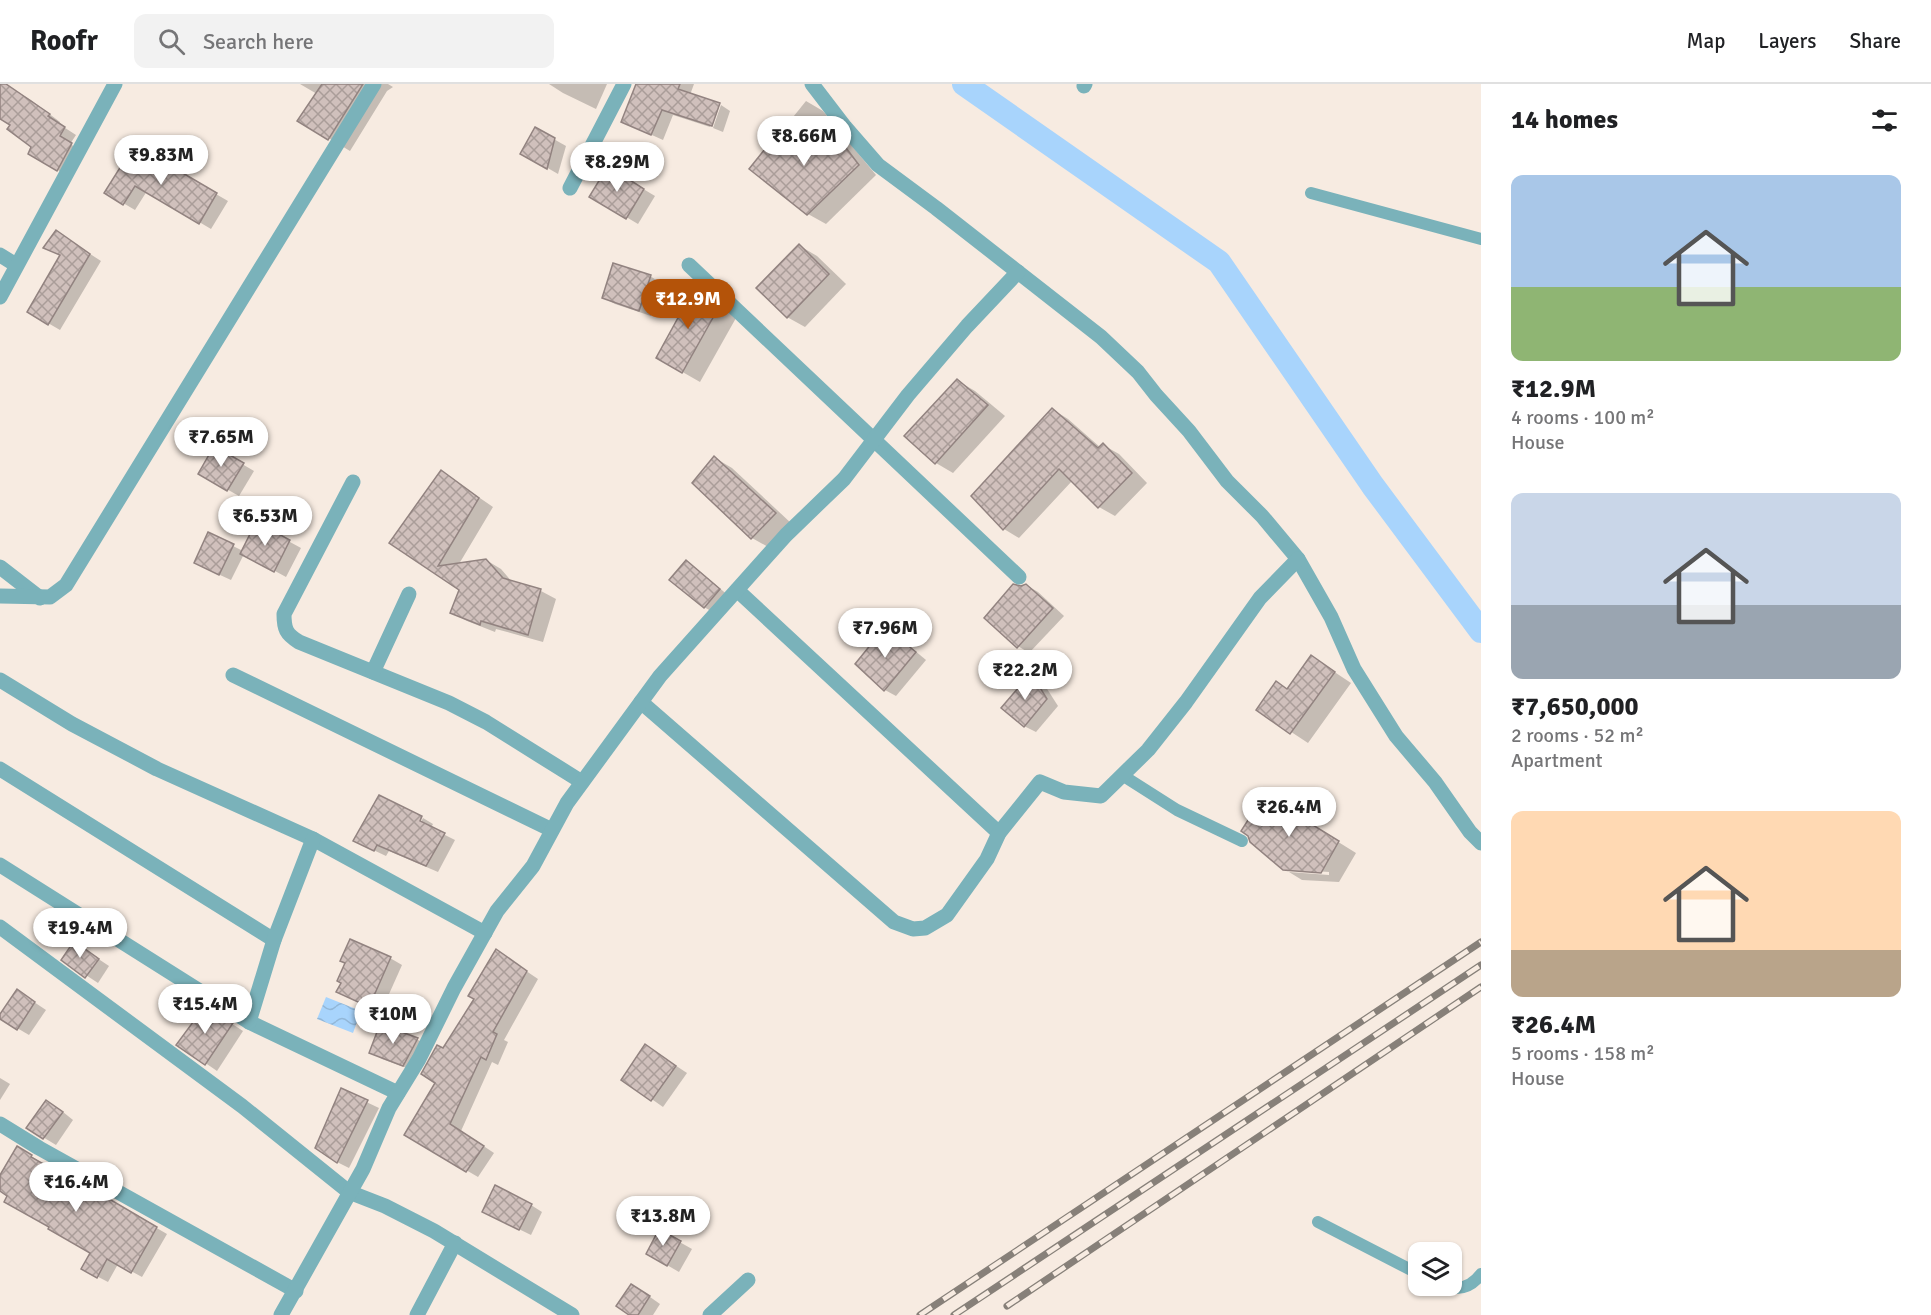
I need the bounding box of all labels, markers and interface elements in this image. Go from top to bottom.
search box [134,14,554,68]
text: Roofr [30,24,98,58]
icon: search [155,25,188,58]
text: Search here [203,28,314,55]
text: Map [1687,28,1725,54]
text: Layers [1758,28,1816,54]
text: Share [1849,28,1901,54]
text: 14 homes [1511,104,1618,136]
icon: filters [1868,104,1901,137]
pin: ₹8.66M [755,116,853,167]
text: ₹8.66M [771,123,837,148]
pin: ₹9.83M [112,135,210,186]
text: ₹9.83M [128,142,194,167]
pin: ₹8.29M [568,142,666,193]
text: ₹8.29M [584,149,650,174]
icon: home [1652,214,1760,322]
pin: ₹12.9M [639,279,737,330]
text: ₹12.9M [655,286,721,311]
text: ₹12.9M [1511,373,1596,405]
text: 4 rooms · 100 m² [1511,405,1655,430]
pin: ₹7.65M [172,417,270,468]
text: ₹7.65M [188,424,254,449]
text: House [1511,430,1565,455]
pin: ₹6.53M [216,496,314,547]
text: ₹6.53M [232,503,298,528]
icon: home [1652,532,1760,640]
pin: ₹7.96M [836,608,934,659]
text: ₹7.96M [852,615,918,640]
pin: ₹22.2M [976,650,1074,701]
text: ₹22.2M [992,657,1058,682]
text: ₹7,650,000 [1511,691,1639,723]
text: 2 rooms · 52 m² [1511,723,1644,748]
text: Apartment [1511,748,1603,773]
pin: ₹26.4M [1240,787,1338,838]
text: ₹26.4M [1256,794,1322,819]
icon: home [1652,850,1760,958]
pin: ₹19.4M [31,908,129,959]
text: ₹19.4M [47,915,113,940]
pin: ₹15.4M [156,984,254,1035]
text: ₹15.4M [172,991,238,1016]
pin: ₹10M [357,994,429,1045]
text: ₹10M [368,1001,418,1026]
text: ₹26.4M [1511,1009,1596,1041]
text: 5 rooms · 158 m² [1511,1041,1655,1066]
text: House [1511,1066,1565,1091]
pin: ₹16.4M [27,1162,125,1213]
text: ₹16.4M [43,1169,109,1194]
pin: ₹13.8M [614,1196,712,1247]
text: ₹13.8M [630,1203,696,1228]
map controls [1408,1242,1462,1296]
button: layers [1408,1242,1462,1296]

